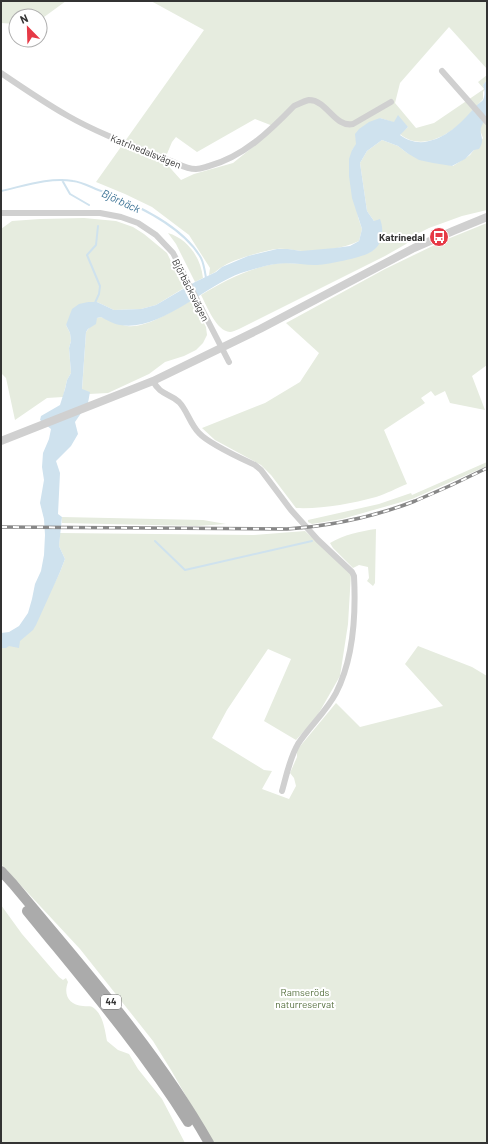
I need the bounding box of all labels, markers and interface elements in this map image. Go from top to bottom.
north arrow [8,8,48,48]
text: N [18,11,30,26]
street label: Katrinedalsvägen [109,131,183,171]
water label: Björbäck [100,186,143,215]
bus stop icon: Katrinedal [428,226,450,248]
place label: Katrinedal [379,231,425,243]
street label: Björbäcksvägen [170,257,212,323]
park label: Ramseröds naturreservat [275,986,335,1010]
road number: 44 [101,995,121,1009]

